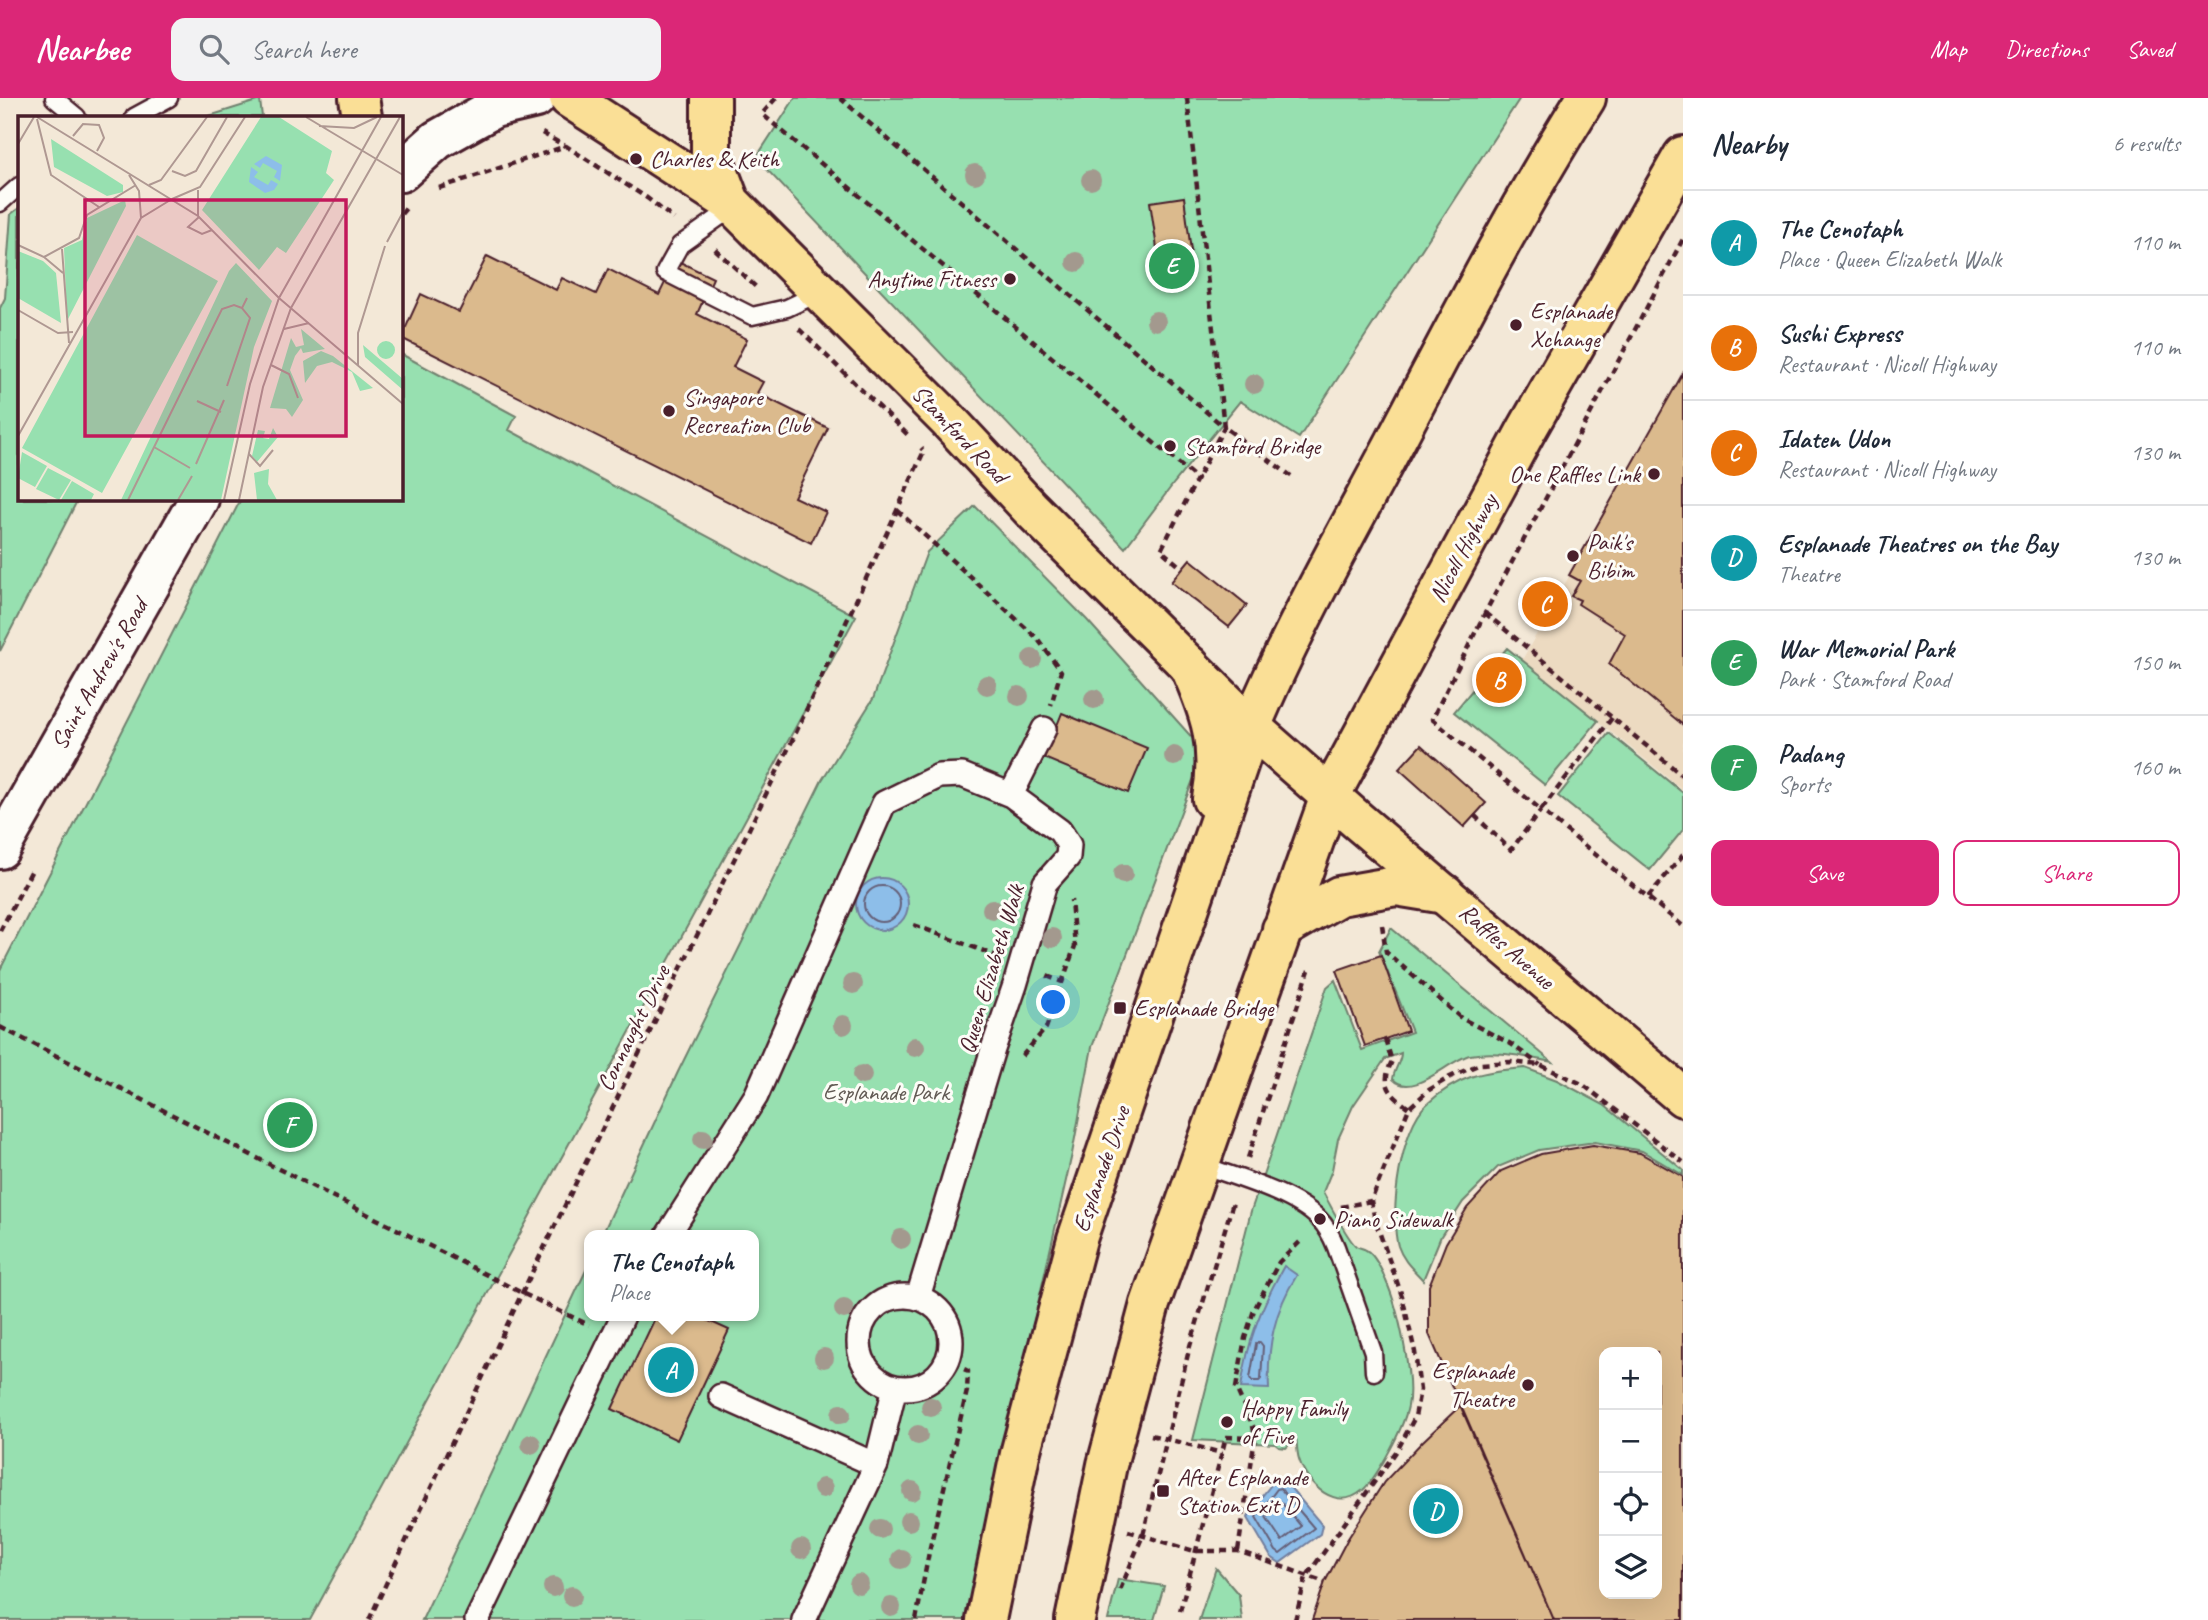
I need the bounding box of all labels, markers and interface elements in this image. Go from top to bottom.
search box [171,18,661,81]
text: Nearbee [35,28,129,70]
icon: search [195,30,233,68]
text: Search here [251,33,357,66]
text: Map [1930,34,1967,64]
text: Directions [2005,34,2088,64]
text: Saved [2126,34,2173,64]
inset map [18,116,402,500]
text: Nearby [1711,125,1787,163]
text: 6 results [2113,129,2180,158]
place label: Charles & Keith [650,144,780,174]
marker: Charles & Keith [628,151,644,167]
text: The Cenotaph [1778,212,1903,245]
text: A [1728,228,1740,257]
text: 110 m [2131,228,2180,257]
pin: E [1149,240,1195,292]
text: Place · Queen Elizabeth Walk [1778,245,2002,274]
place label: Anytime Fitness [867,264,998,294]
marker: Anytime Fitness [1002,271,1018,287]
place label: Esplanade Xchange [1530,296,1614,354]
marker: Esplanade Xchange [1508,317,1524,333]
text: Sushi Express [1778,317,1901,350]
text: B [1728,333,1740,362]
text: 110 m [2131,333,2180,362]
text: Restaurant · Nicoll Highway [1778,350,1996,379]
street label: Stamford Road [906,378,1017,492]
place label: Singapore Recreation Club [683,382,812,440]
marker: Singapore Recreation Club [661,403,677,419]
text: Idaten Udon [1778,422,1890,455]
place label: Stamford Bridge [1184,431,1322,461]
marker: Stamford Bridge [1162,438,1178,454]
text: C [1729,438,1739,467]
text: 130 m [2131,438,2180,467]
text: Restaurant · Nicoll Highway [1778,455,1996,484]
place label: One Raffles Link [1509,459,1642,489]
marker: One Raffles Link [1646,466,1662,482]
street label: Nicoll Highway [1422,487,1505,607]
place label: Paik's Bibim [1587,527,1635,585]
text: Esplanade Theatres on the Bay [1778,527,2057,560]
text: D [1727,543,1741,572]
text: 130 m [2131,543,2180,572]
marker: Paik's Bibim [1565,548,1581,564]
text: Theatre [1778,560,1840,589]
pin: C [1522,578,1568,630]
street label: Saint Andrew's Road [44,590,156,755]
text: War Memorial Park [1778,632,1954,665]
text: E [1728,648,1740,677]
text: 150 m [2131,648,2180,677]
pin: B [1476,654,1522,706]
text: Park · Stamford Road [1778,665,1950,694]
text: Padang [1778,737,1843,770]
text: F [1729,753,1739,782]
text: 160 m [2131,753,2180,782]
text: Sports [1778,770,1830,799]
button: Save [1711,840,1939,906]
button: Share [1953,840,2180,906]
street label: Queen Elizabeth Walk [951,879,1032,1057]
street label: Raffles Avenue [1453,897,1562,997]
street label: Connaught Drive [590,958,677,1096]
your location [1036,985,1070,1019]
place label: Esplanade Bridge [1134,993,1276,1023]
marker: Esplanade Bridge [1112,1000,1128,1016]
park label: Esplanade Park [823,1077,951,1107]
pin: F [267,1099,313,1151]
street label: Esplanade Drive [1066,1100,1137,1236]
place label: Piano Sidewalk [1334,1204,1455,1234]
marker: Piano Sidewalk [1312,1211,1328,1227]
popup [584,1230,759,1321]
text: The Cenotaph [609,1245,734,1278]
text: Place [609,1278,650,1307]
pin: A [648,1344,694,1396]
map controls [1599,1347,1662,1599]
button: + [1599,1347,1662,1410]
place label: Esplanade Theatre [1432,1356,1516,1414]
marker: Esplanade Theatre [1520,1377,1536,1393]
place label: Happy Family of Five [1241,1393,1349,1451]
button: − [1599,1410,1662,1473]
marker: Happy Family of Five [1219,1414,1235,1430]
place label: After Esplanade Station Exit D [1177,1462,1310,1520]
button: locate [1599,1473,1662,1536]
marker: After Esplanade Station Exit D [1155,1483,1171,1499]
pin: D [1413,1485,1459,1537]
button: layers [1599,1536,1662,1599]

